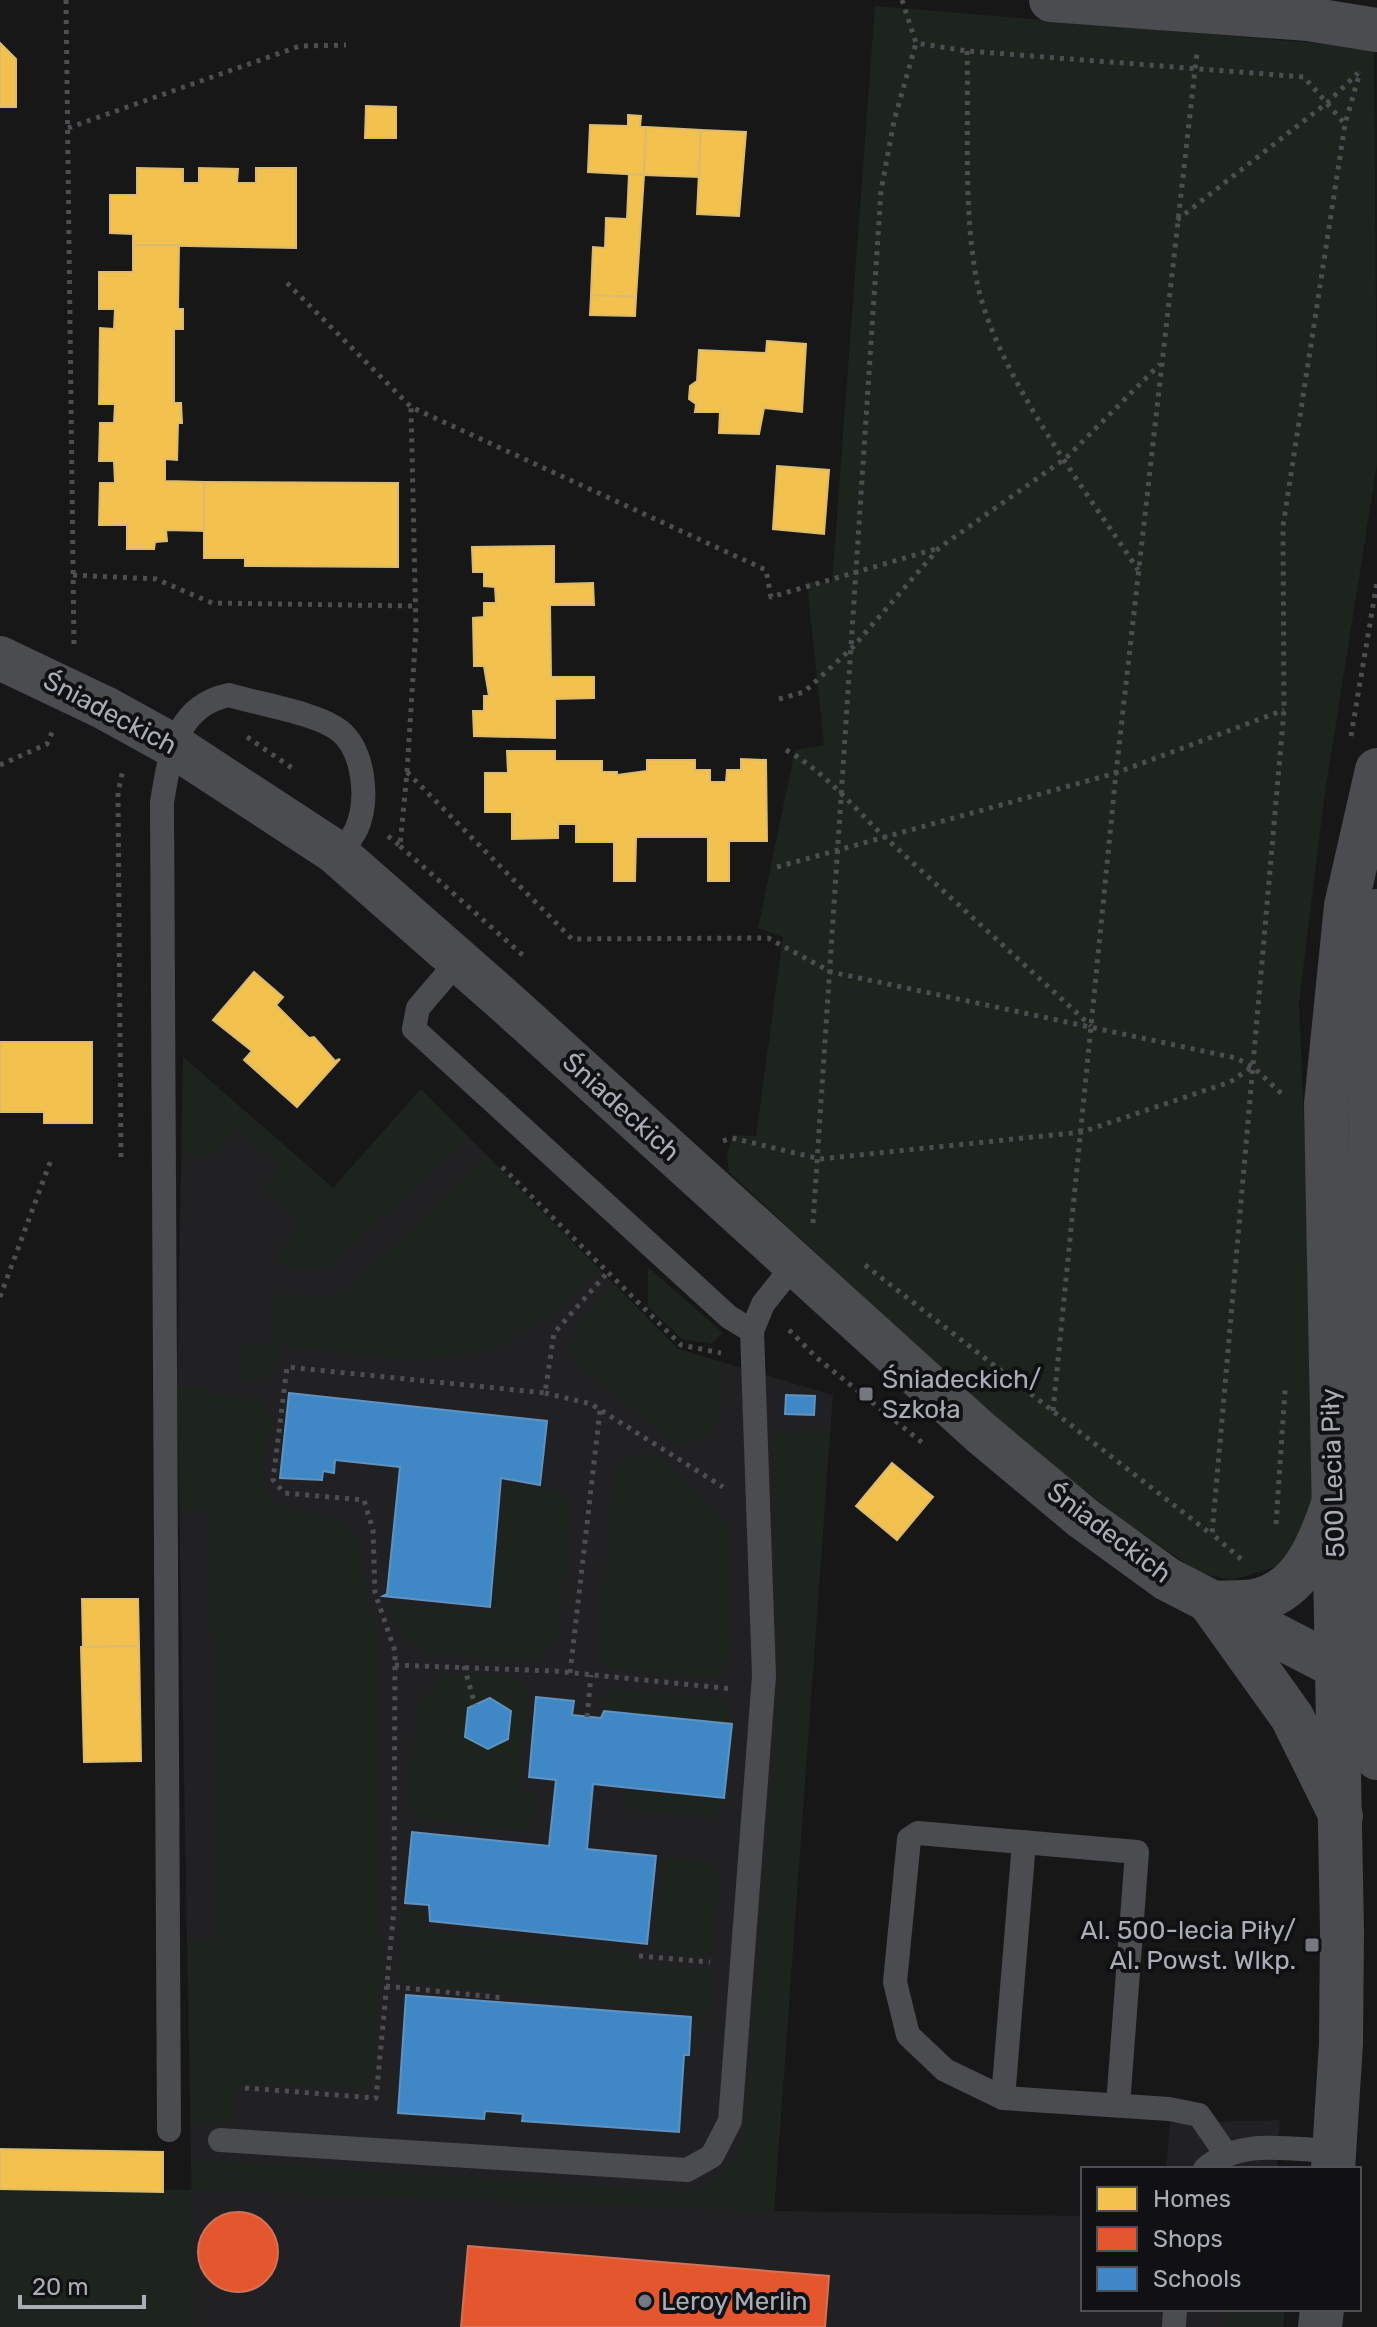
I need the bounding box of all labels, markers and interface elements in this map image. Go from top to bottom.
street label: Śniadeckich [38,665,182,761]
street label: Śniadeckich [556,1046,686,1168]
place label: Śniadeckich/ Szkoła [882,1364,1041,1425]
marker: Śniadeckich/ Szkoła [857,1385,875,1403]
street label: 500 Lecia Piły [1315,1388,1351,1558]
street label: Śniadeckich [1041,1476,1177,1590]
place label: Al. 500-lecia Piły/ Al. Powst. Wlkp. [1080,1915,1296,1976]
marker: Al. 500-lecia Piły/ Al. Powst. Wlkp. [1303,1936,1321,1954]
legend [1081,2167,1361,2311]
text: Homes [1153,2185,1231,2213]
text: Shops [1153,2225,1223,2253]
scale bar [20,2259,144,2309]
text: Schools [1153,2265,1241,2293]
text: 20 m [32,2273,89,2301]
place label: Leroy Merlin [661,2286,807,2317]
marker: Leroy Merlin [636,2292,654,2310]

